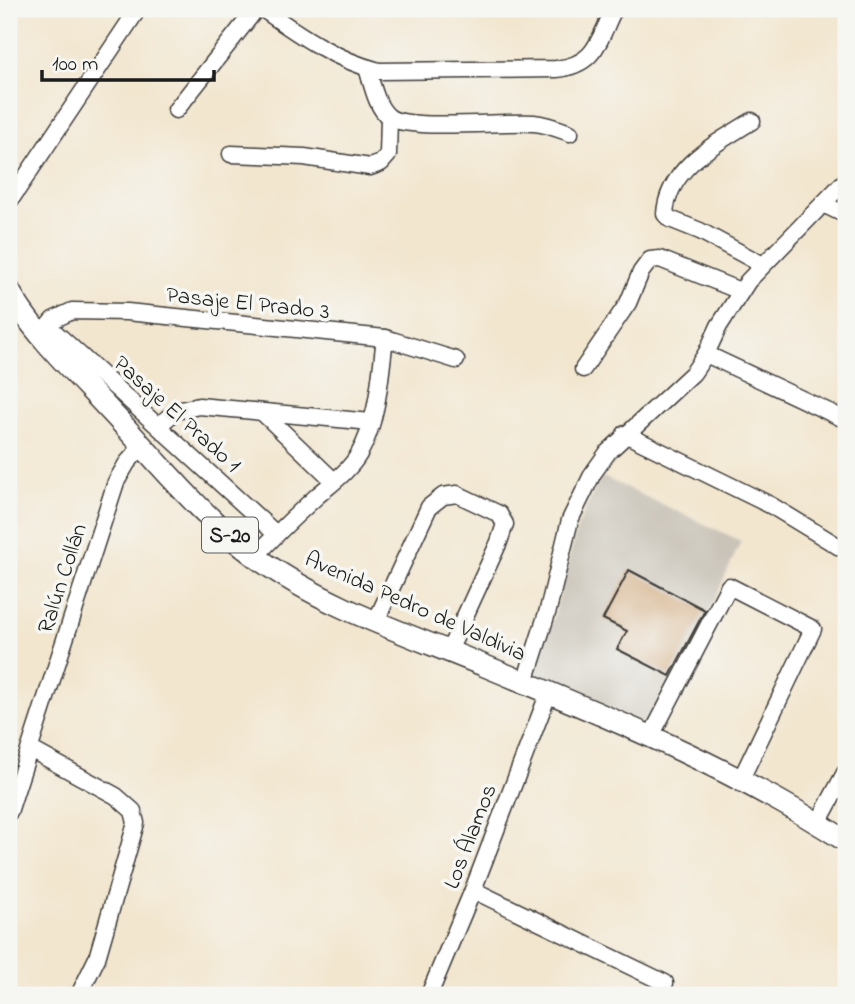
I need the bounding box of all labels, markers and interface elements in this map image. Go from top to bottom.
scale bar [42,38,214,82]
text: 100 m [52,50,98,80]
street label: Pasaje El Prado 3 [164,279,331,329]
street label: Pasaje El Prado 1 [105,348,248,481]
road number: S-20 [202,518,258,552]
street label: Ralún Collán [30,520,97,638]
street label: Avenida Pedro de Valdivia [299,544,531,671]
street label: Los Álamos [435,779,506,894]

